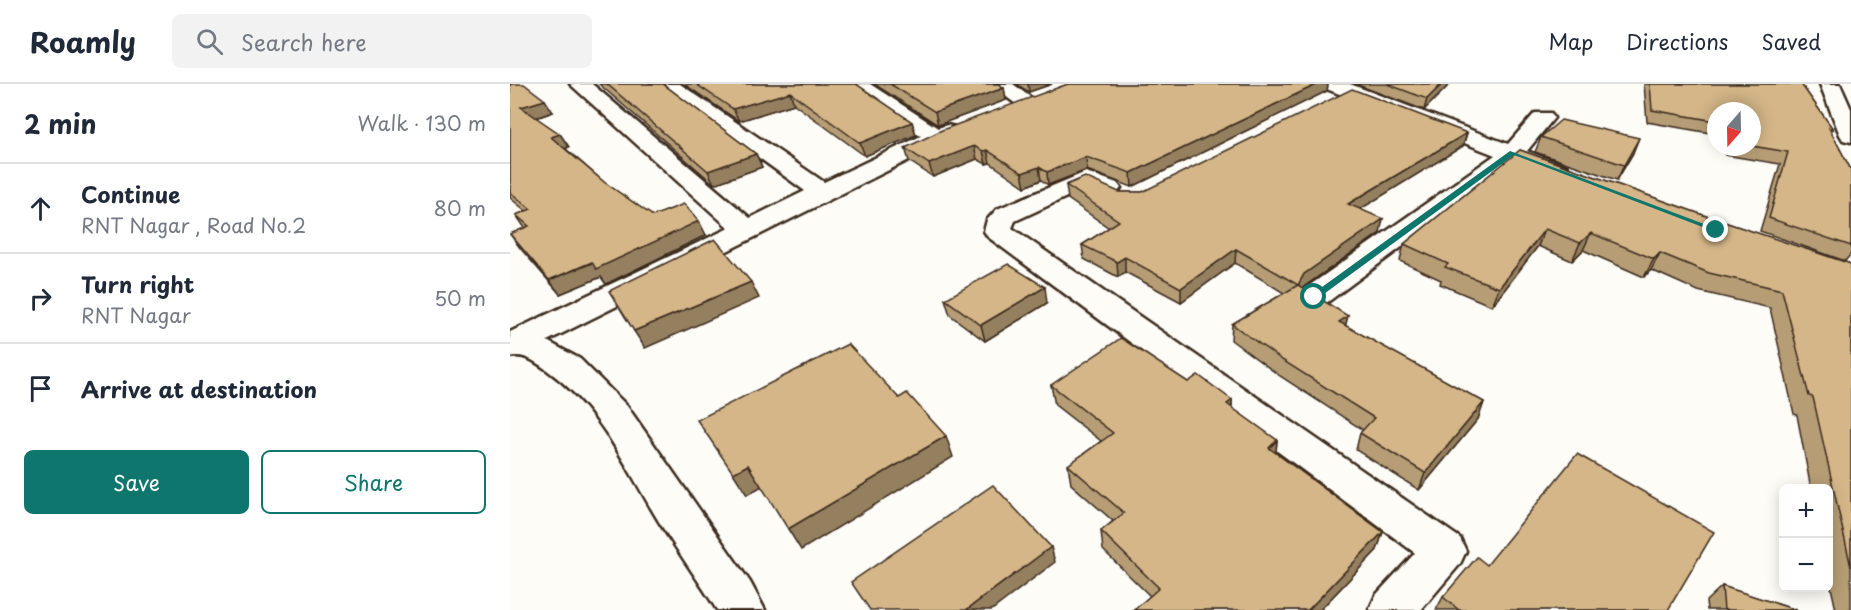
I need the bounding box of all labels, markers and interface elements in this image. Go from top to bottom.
search box [172,14,592,68]
text: Roamly [30,20,136,63]
icon: search [193,25,226,58]
text: Search here [241,25,367,58]
text: Map [1548,25,1593,57]
text: Directions [1626,25,1728,57]
text: Saved [1761,25,1821,57]
north arrow [1707,102,1761,156]
text: 2 min [24,104,97,143]
text: Walk · 130 m [358,108,486,138]
text: Continue [81,177,180,210]
icon: ahead [24,192,57,225]
text: 80 m [434,193,486,223]
text: RNT Nagar , Road No.2 [81,210,306,240]
route end [1702,216,1728,242]
text: Turn right [81,267,194,300]
icon: right [24,282,57,315]
text: 50 m [434,283,486,313]
route start [1300,283,1326,309]
text: RNT Nagar [81,300,191,330]
icon: arrive [24,372,57,405]
text: Arrive at destination [81,372,317,405]
button: Save [24,450,249,514]
button: Share [261,450,486,514]
map controls [1779,484,1833,592]
button: + [1779,484,1833,538]
button: − [1779,538,1833,592]

